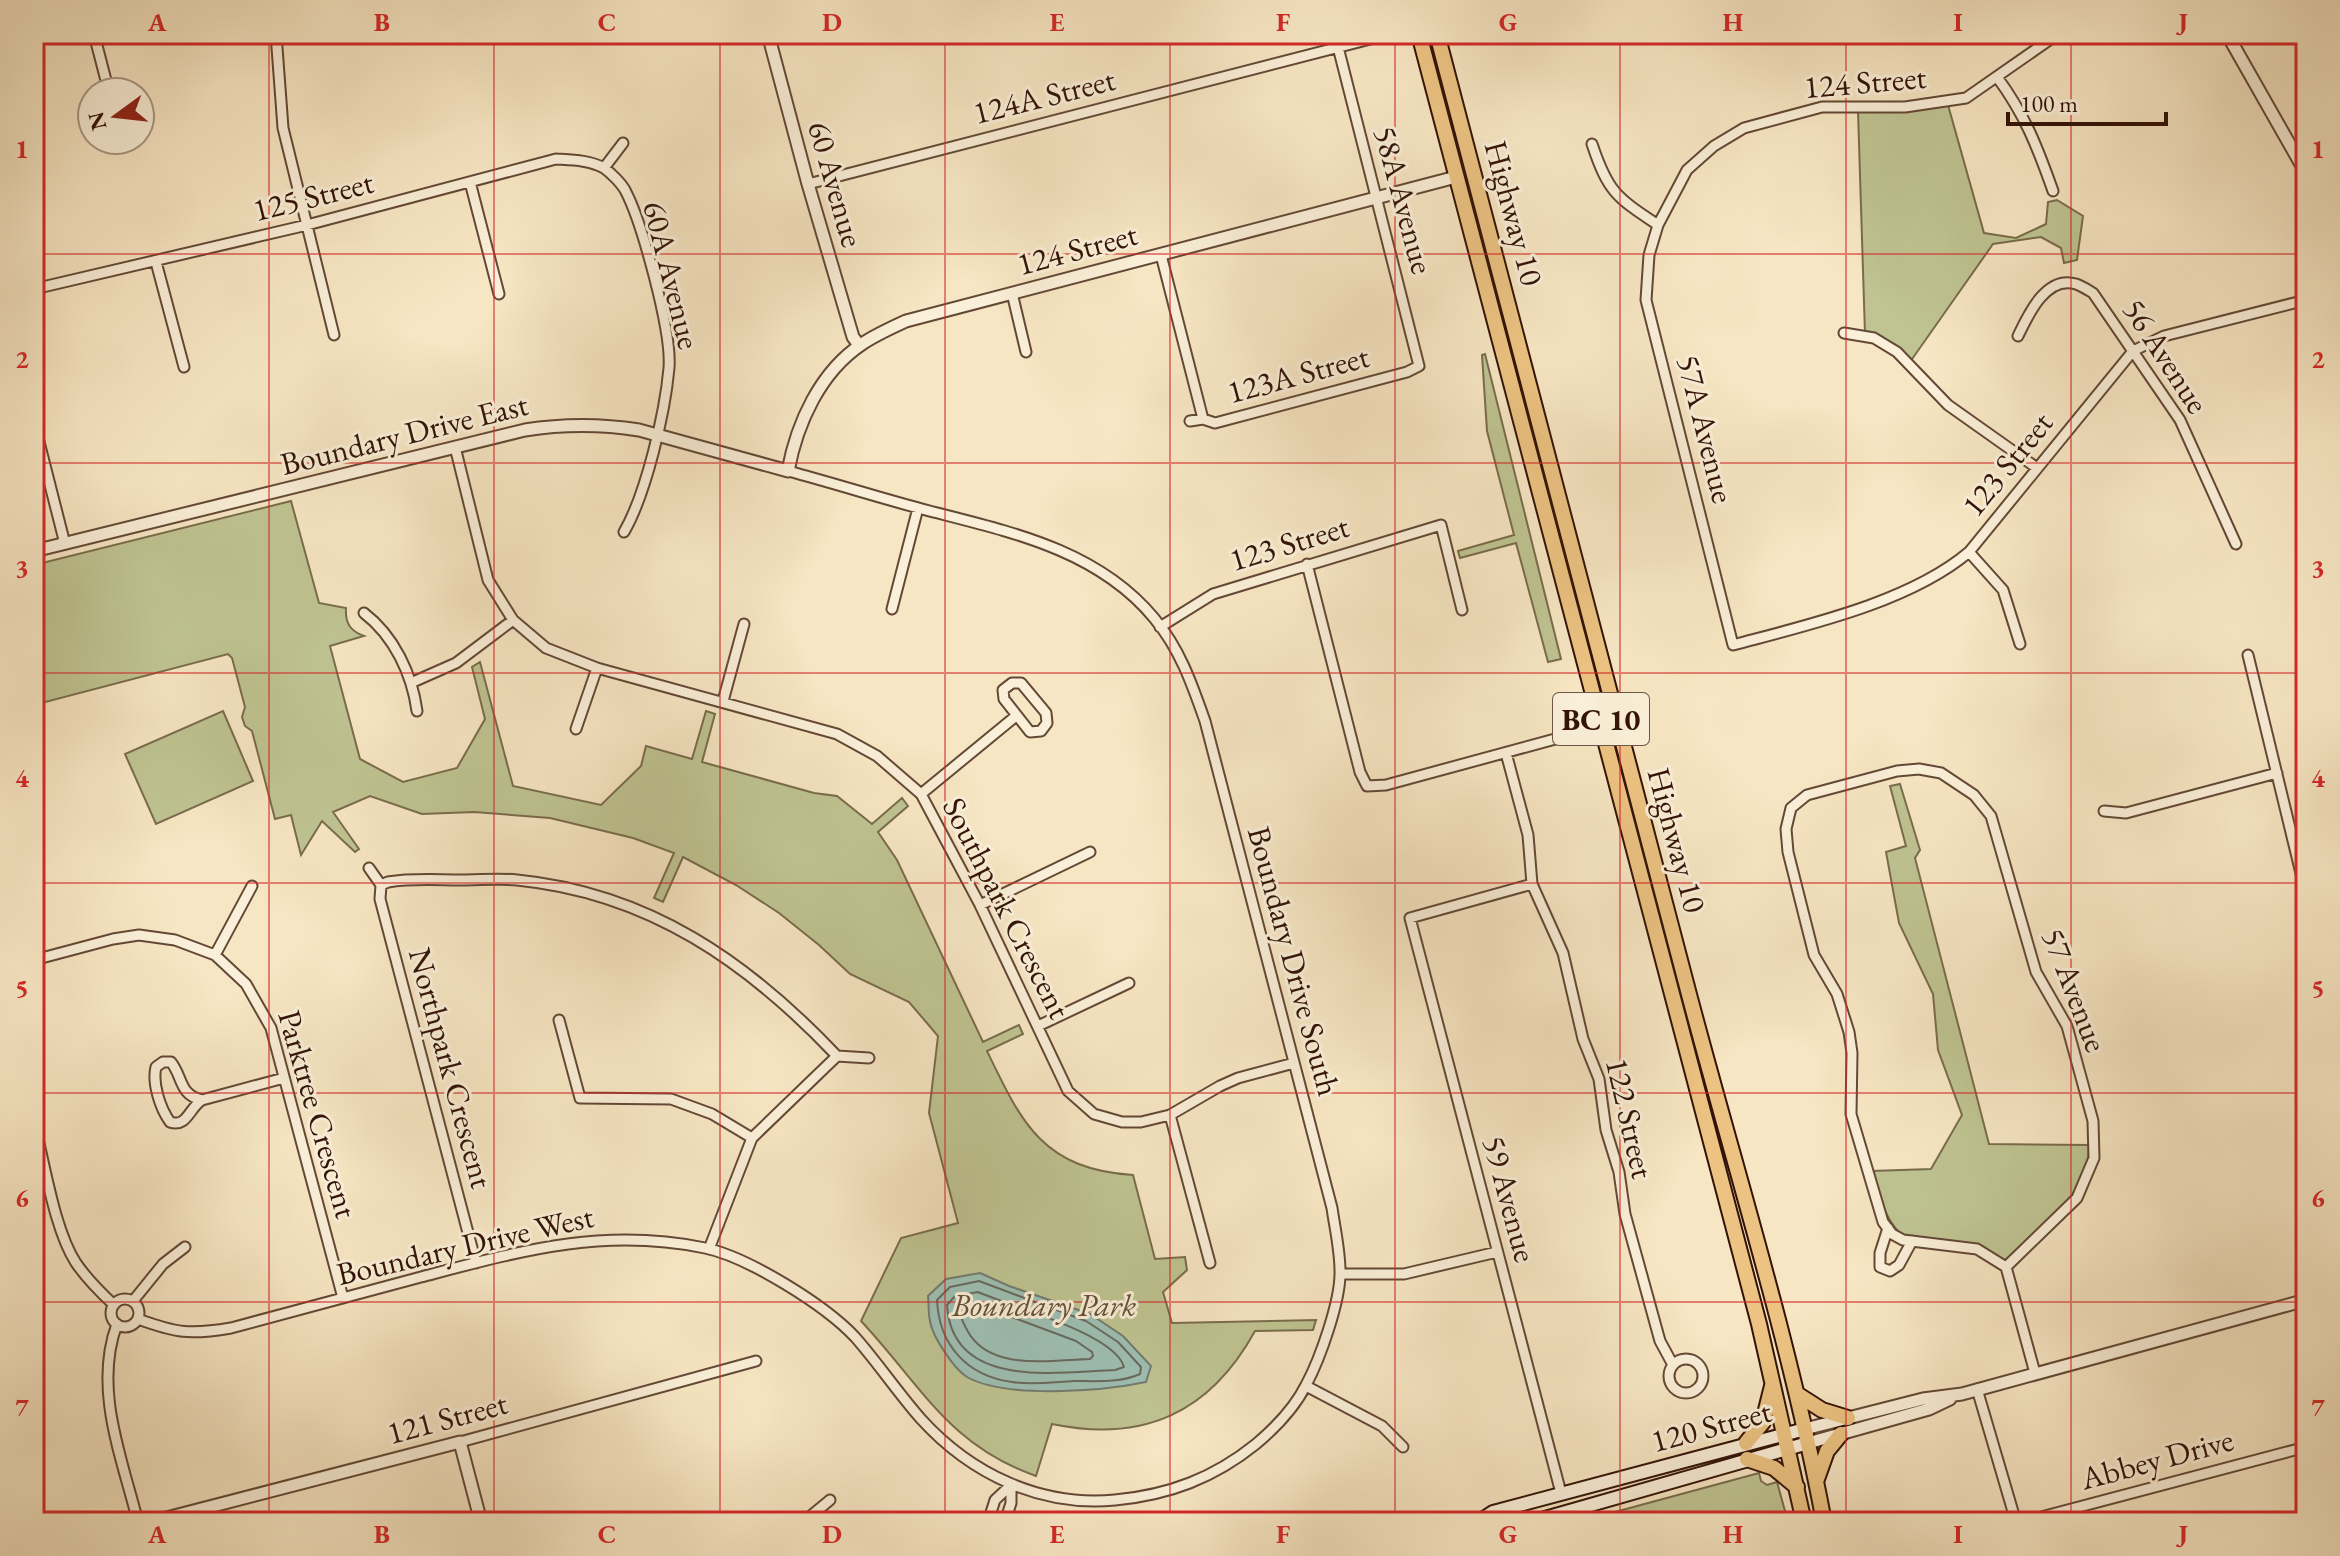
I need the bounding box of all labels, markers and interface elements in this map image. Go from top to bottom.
text: A [147,5,167,39]
text: B [374,5,390,39]
text: C [598,5,616,39]
text: D [822,5,842,39]
text: E [1050,5,1065,39]
text: F [1276,5,1290,39]
text: G [1499,5,1518,39]
text: H [1723,5,1744,39]
text: I [1953,5,1963,39]
text: J [2175,5,2188,39]
street label: 124 Street [1802,56,1928,108]
street label: 124A Street [969,58,1119,134]
north arrow [76,76,156,156]
scale bar [2008,76,2166,126]
text: 100 m [2020,88,2078,119]
text: N [81,109,113,133]
street label: 60 Avenue [798,116,874,252]
street label: 58A Avenue [1364,122,1444,278]
text: 1 [15,132,29,166]
text: 1 [2311,132,2325,166]
street label: Highway 10 [1475,136,1553,290]
street label: 125 Street [248,161,378,231]
street label: 60A Avenue [633,197,711,353]
street label: 124 Street [1012,213,1142,285]
street label: 56 Avenue [2113,290,2219,422]
street label: 123A Street [1223,335,1373,413]
text: 2 [15,342,29,376]
text: 2 [2311,342,2325,376]
street label: 57A Avenue [1667,351,1745,507]
street label: Boundary Drive East [276,383,532,485]
street label: 123 Street [1952,403,2062,525]
street label: 123 Street [1224,505,1354,581]
text: 3 [15,551,29,585]
text: 3 [2311,551,2325,585]
road number: BC 10 [1553,693,1649,745]
text: 4 [15,761,29,795]
text: 4 [2311,761,2325,795]
street label: Highway 10 [1638,763,1716,917]
street label: Southpark Crescent [933,790,1081,1026]
street label: Boundary Drive South [1238,822,1350,1100]
street label: 57 Avenue [2032,922,2118,1058]
street label: Northpark Crescent [399,943,503,1193]
text: 5 [15,971,29,1005]
text: 5 [2311,971,2325,1005]
street label: Parktree Crescent [268,1005,368,1223]
street label: 122 Street [1596,1053,1664,1183]
street label: 59 Avenue [1473,1131,1547,1267]
text: 6 [15,1181,29,1215]
text: 6 [2311,1181,2325,1215]
street label: Boundary Drive West [333,1195,597,1295]
park label: Boundary Park [951,1284,1137,1326]
street label: 121 Street [382,1382,512,1454]
text: 7 [15,1390,29,1424]
street label: 120 Street [1646,1390,1776,1462]
text: 7 [2311,1390,2325,1424]
street label: Abbey Drive [2075,1418,2238,1500]
text: A [147,1517,167,1551]
text: B [374,1517,390,1551]
text: C [598,1517,616,1551]
text: D [822,1517,842,1551]
text: E [1050,1517,1065,1551]
text: F [1276,1517,1290,1551]
text: G [1499,1517,1518,1551]
text: H [1723,1517,1744,1551]
text: I [1953,1517,1963,1551]
text: J [2175,1517,2188,1551]

